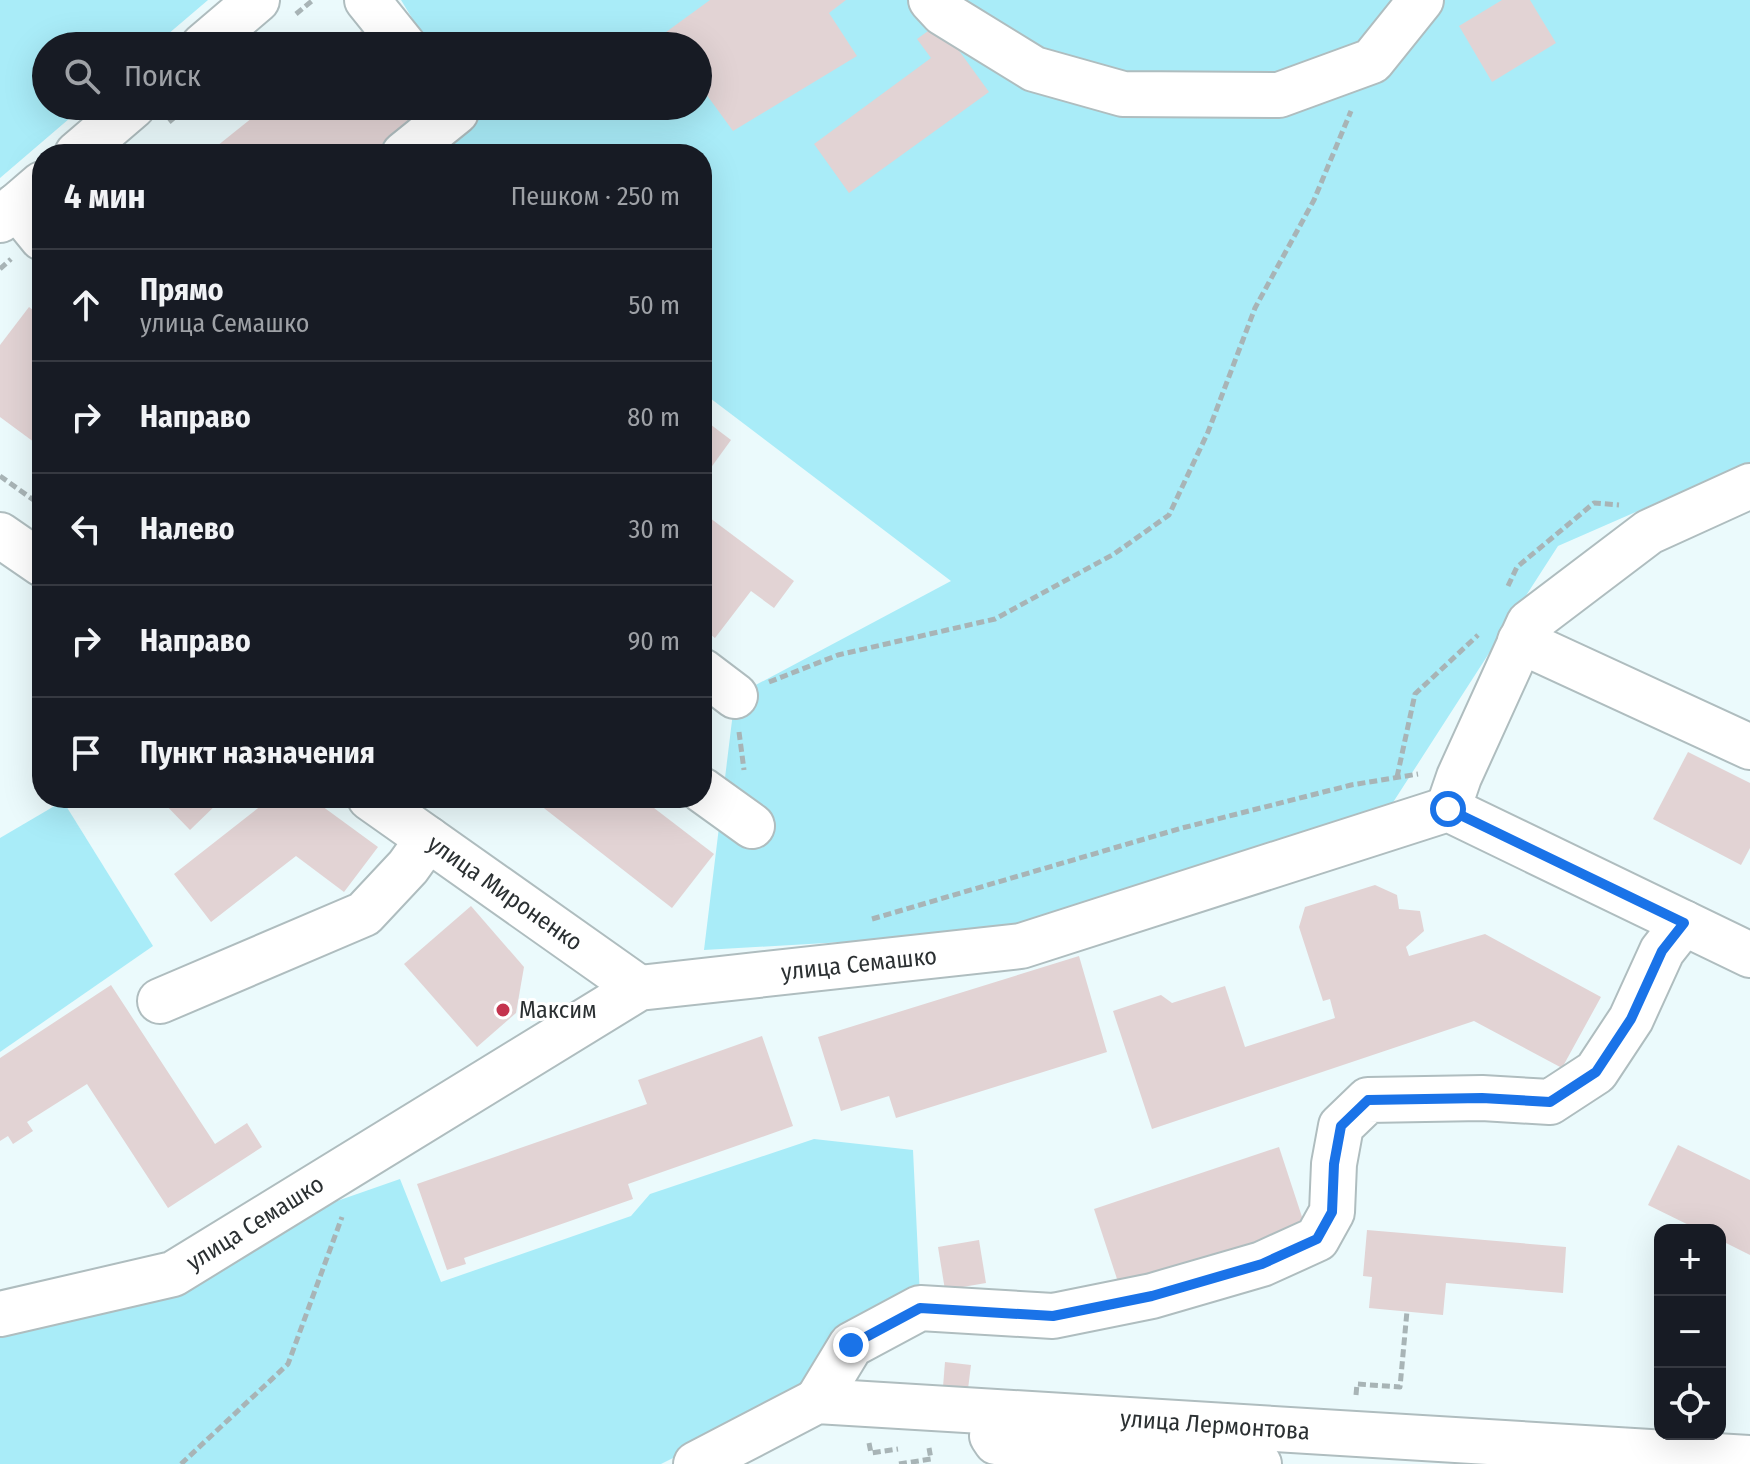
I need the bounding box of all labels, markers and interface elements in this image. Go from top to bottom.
search box [32,32,712,120]
icon: search [60,54,104,98]
text: Поиск [124,58,201,94]
text: 4 мин [64,176,146,217]
text: Пешком · 250 m [511,181,680,212]
text: Прямо [140,272,224,308]
icon: ahead [64,283,108,327]
text: 50 m [628,290,680,321]
text: улица Семашко [140,308,310,339]
icon: right [64,395,108,439]
text: Направо [140,399,251,435]
text: 80 m [627,402,680,433]
icon: left [64,507,108,551]
text: Налево [140,511,235,547]
text: 30 m [629,514,680,545]
icon: right [64,619,108,663]
text: Направо [140,623,251,659]
text: 90 m [628,626,680,657]
icon: arrive [64,731,108,775]
text: Пункт назначения [140,735,375,771]
route start [1430,791,1466,827]
street label: улица Мироненко [422,829,588,957]
street label: улица Семашко [780,942,938,986]
place label: Максим [519,996,597,1024]
marker: Максим [494,1001,512,1019]
street label: улица Семашко [181,1170,329,1276]
map controls [1654,1224,1726,1440]
button: + [1654,1224,1726,1296]
button: − [1654,1296,1726,1368]
route end [833,1327,869,1363]
button: locate [1654,1368,1726,1440]
street label: улица Лермонтова [1119,1404,1311,1446]

